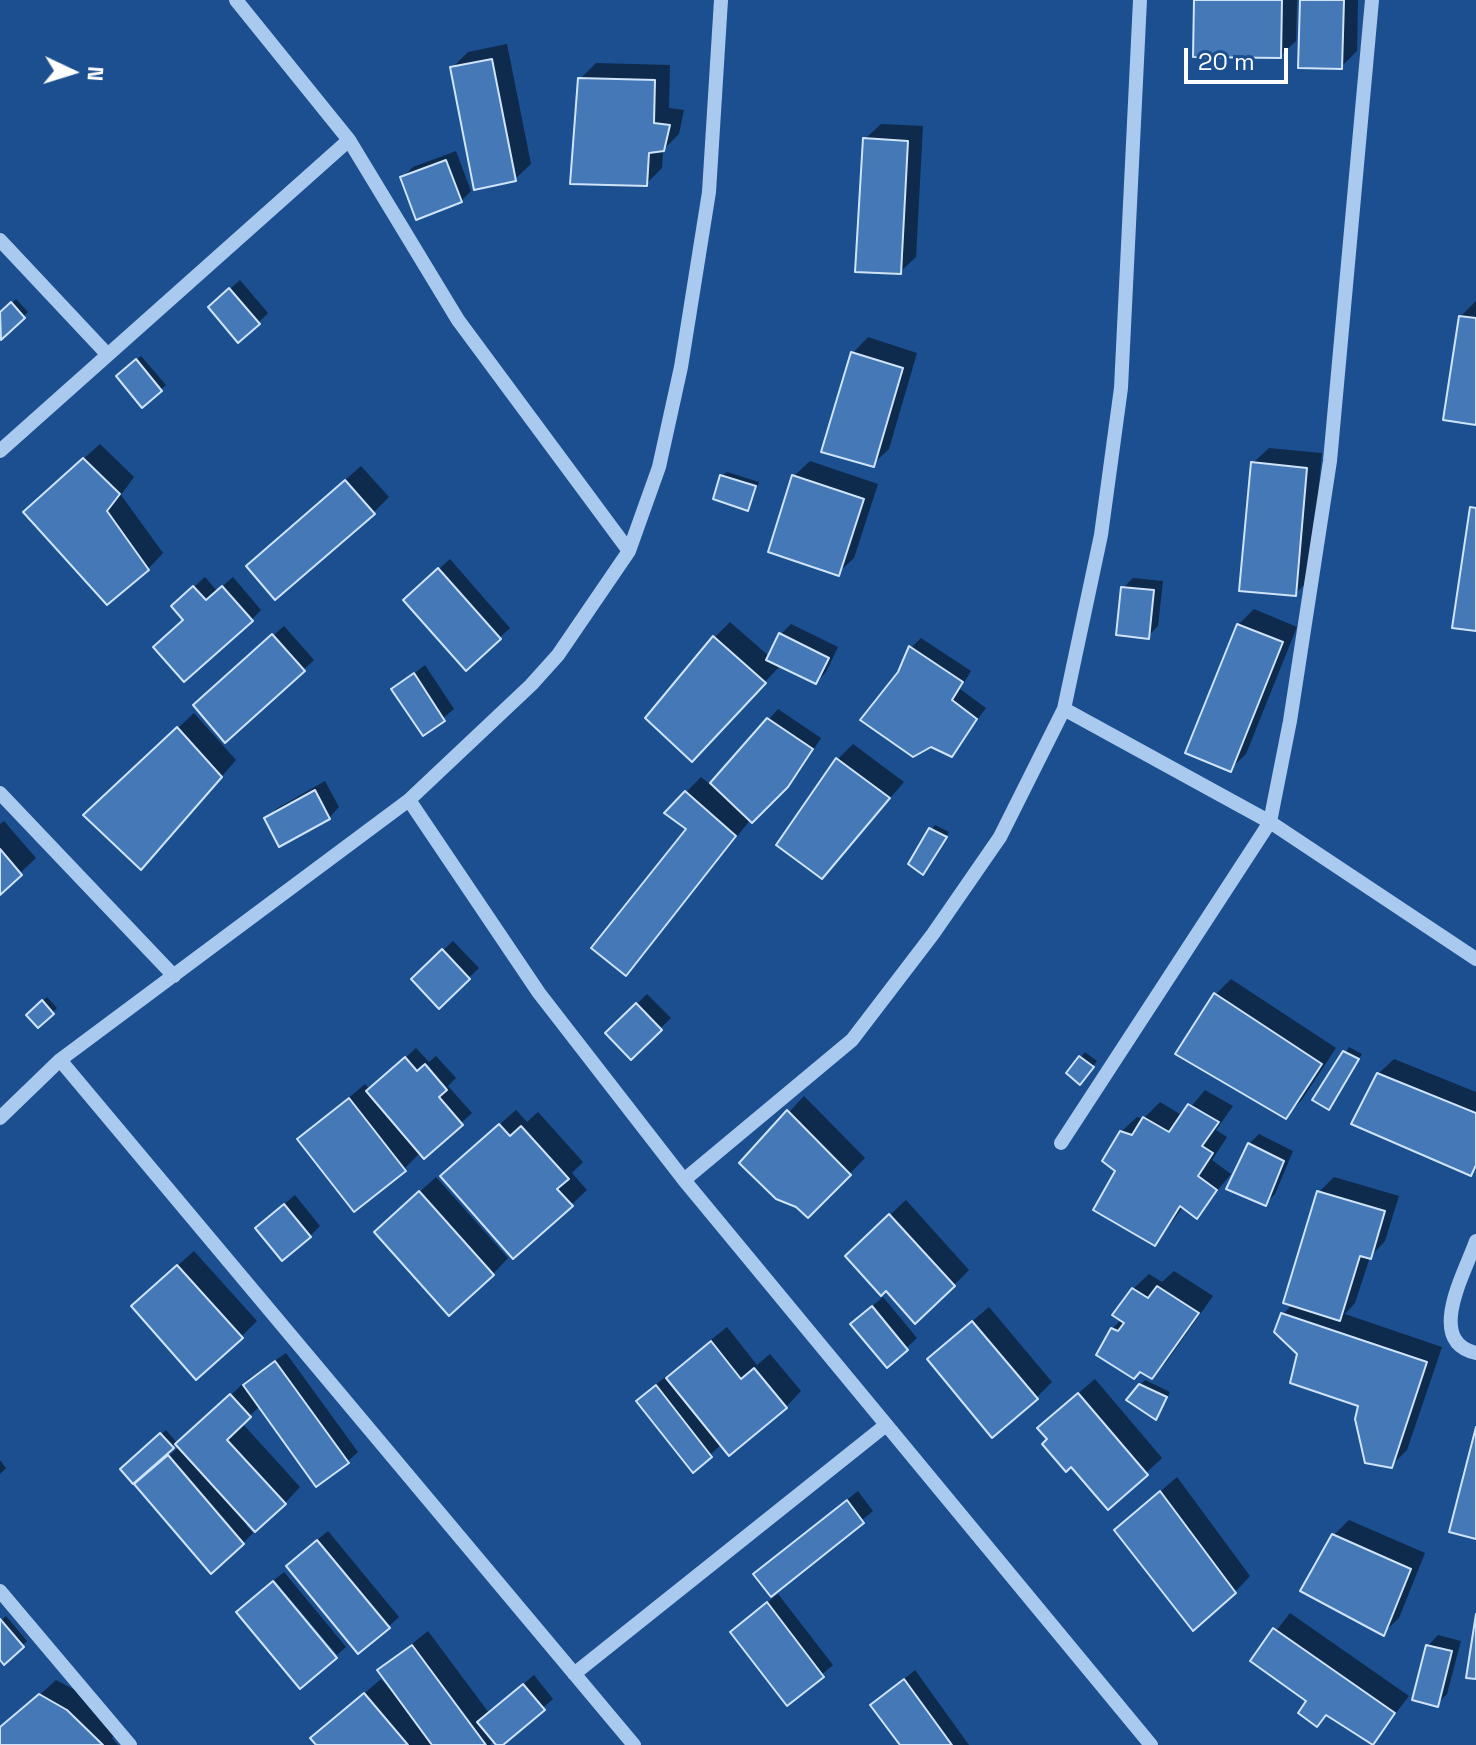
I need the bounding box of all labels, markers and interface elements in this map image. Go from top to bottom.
north arrow [32,32,112,112]
scale bar [1188,32,1292,82]
text: 20 m [1198,46,1255,77]
text: N [81,65,110,82]

